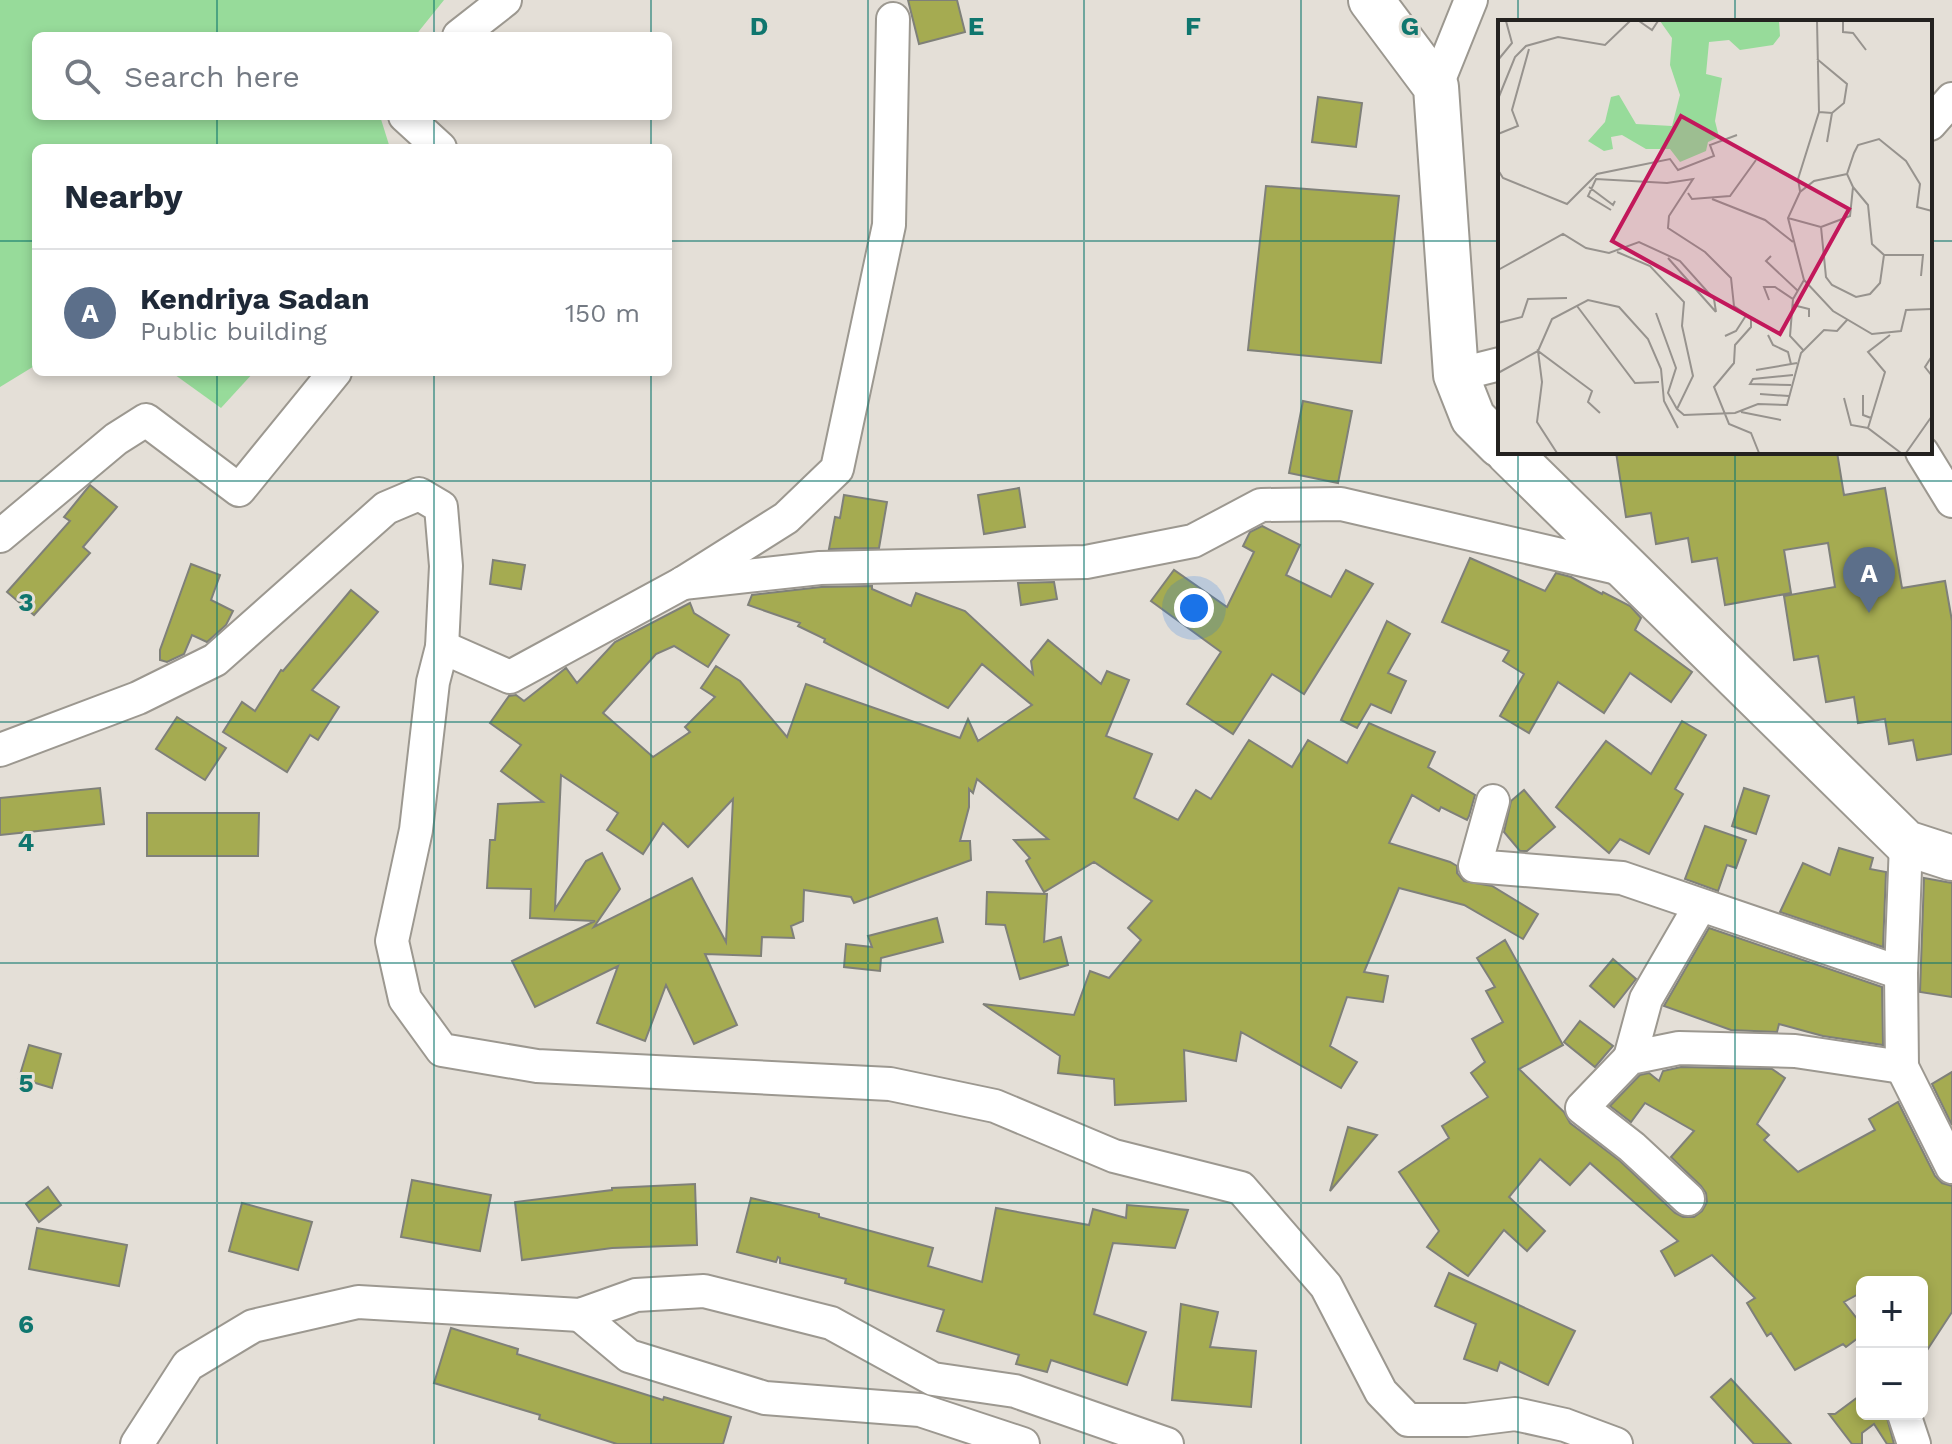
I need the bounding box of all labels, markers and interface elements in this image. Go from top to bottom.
text: D [750,11,768,41]
text: E [968,11,984,41]
text: F [1185,11,1201,41]
text: G [1401,11,1419,41]
inset map [1498,20,1932,454]
search box [32,32,672,120]
icon: search [60,54,104,98]
text: Search here [124,59,300,94]
text: Nearby [64,176,183,216]
text: Kendriya Sadan [140,281,370,316]
text: A [81,298,99,328]
text: 150 m [565,298,640,328]
text: Public building [140,316,327,346]
pin: A [1843,547,1895,613]
text: 3 [18,587,34,617]
your location [1174,588,1214,628]
text: 4 [18,827,35,857]
text: 5 [18,1068,34,1098]
map controls [1856,1276,1928,1420]
button: + [1856,1276,1928,1348]
text: 6 [18,1309,34,1339]
button: − [1856,1348,1928,1420]

